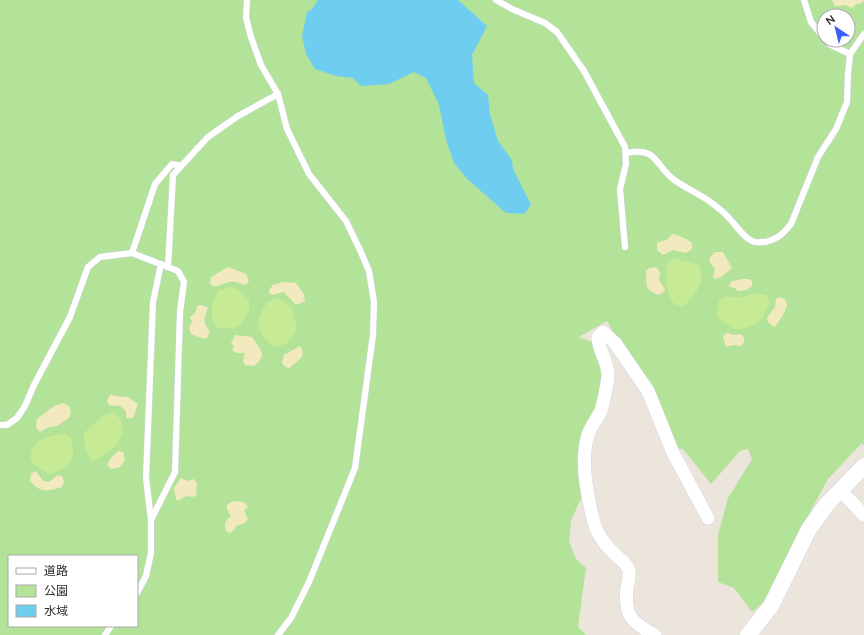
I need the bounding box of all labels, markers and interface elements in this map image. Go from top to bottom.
north arrow [816,8,856,48]
text: N [823,12,838,28]
legend [8,555,138,627]
text: 道路 [44,563,68,578]
text: 公園 [44,583,68,598]
text: 水域 [44,603,68,618]

